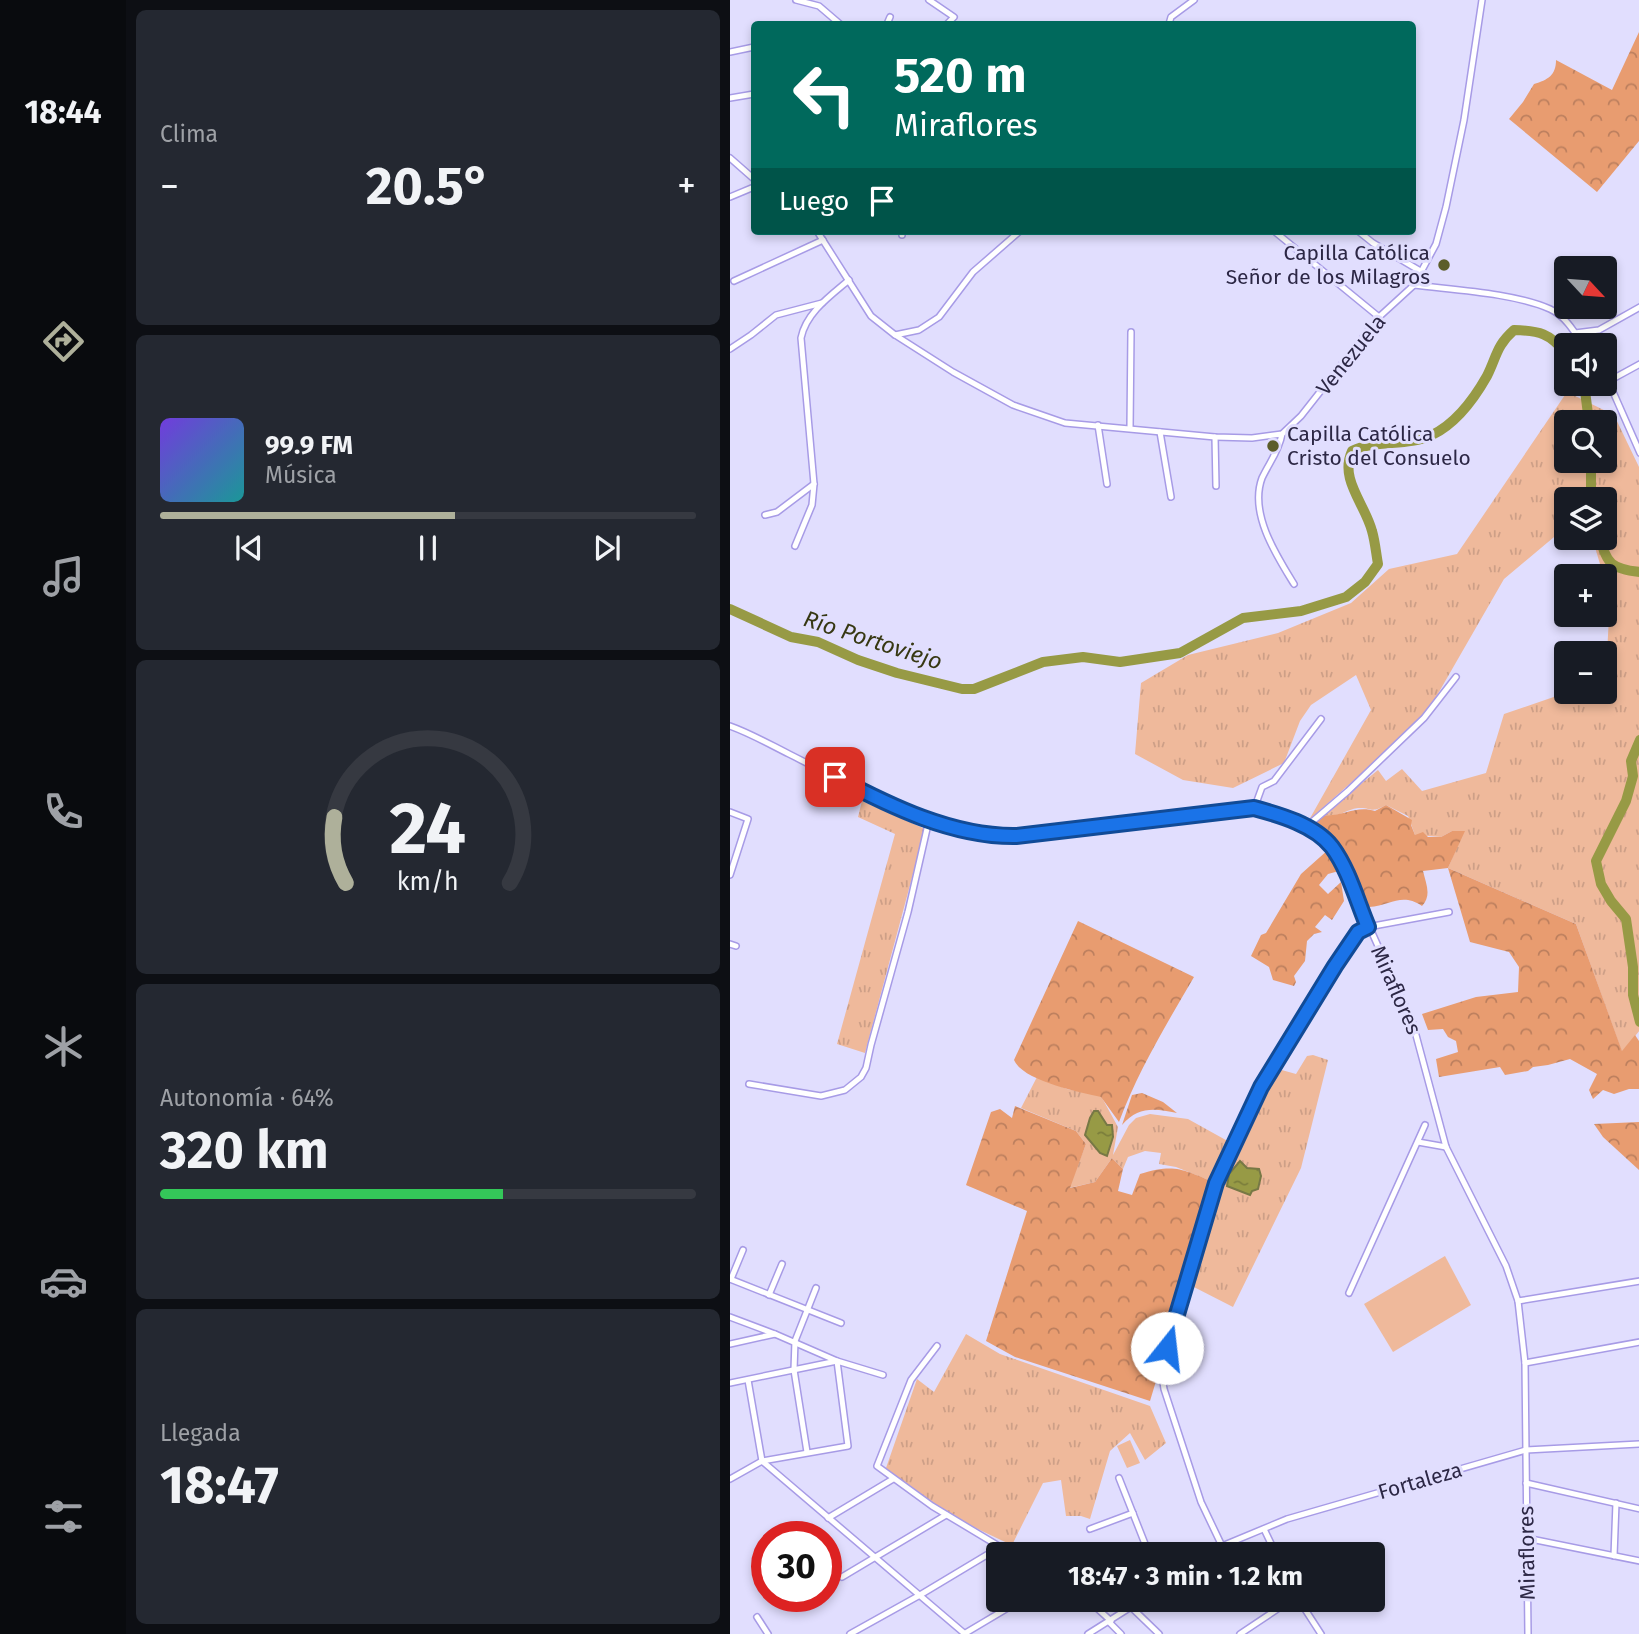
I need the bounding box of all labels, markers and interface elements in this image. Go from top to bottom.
text: 520 m [894,46,1027,105]
icon: left [779,49,870,140]
text: 18:44 [24,93,102,131]
text: Miraflores [894,106,1038,144]
text: Clima [160,120,218,148]
text: 20.5° [366,155,490,218]
text: − [160,163,179,209]
text: + [677,163,696,209]
icon: arrive [863,182,901,220]
text: Luego [779,186,849,217]
place label: Capilla Católica Señor de los Milagros [1226,240,1430,290]
north arrow [1554,256,1617,318]
map controls [1554,256,1617,704]
marker: Capilla Católica Señor de los Milagros [1436,257,1452,273]
street label: Venezuela [1311,309,1391,401]
icon: directions [39,317,88,366]
button: sound [1554,333,1617,396]
button: search [1554,410,1617,473]
place label: Capilla Católica Cristo del Consuelo [1287,421,1471,471]
text: 99.9 FM [265,430,353,461]
marker: Capilla Católica Cristo del Consuelo [1265,438,1281,454]
text: Música [265,461,337,489]
button: layers [1554,487,1617,550]
icon: previous [230,529,268,567]
icon: pause [409,529,447,567]
icon: next [588,529,626,567]
icon: music [39,552,88,601]
button: + [1554,564,1617,627]
water label: Río Portoviejo [800,604,946,676]
button: − [1554,641,1617,704]
pin [805,747,865,807]
icon: arrive [816,758,854,796]
text: 24 [390,785,466,872]
icon: phone [39,787,88,836]
text: km/h [397,867,459,897]
street label: Miraflores [1365,942,1427,1039]
icon: climate [39,1022,88,1071]
text: Autonomía · 64% [160,1084,334,1112]
text: 320 km [160,1119,329,1182]
icon: car [39,1257,88,1306]
position arrow [1130,1311,1204,1385]
text: Llegada [160,1419,241,1447]
text: 18:47 [160,1454,279,1517]
street label: Fortaleza [1375,1457,1465,1505]
icon: filters [39,1492,88,1541]
street label: Miraflores [1513,1505,1541,1600]
speed limit sign: 30 [751,1521,842,1612]
text: 18:47 · 3 min · 1.2 km [1068,1561,1303,1592]

